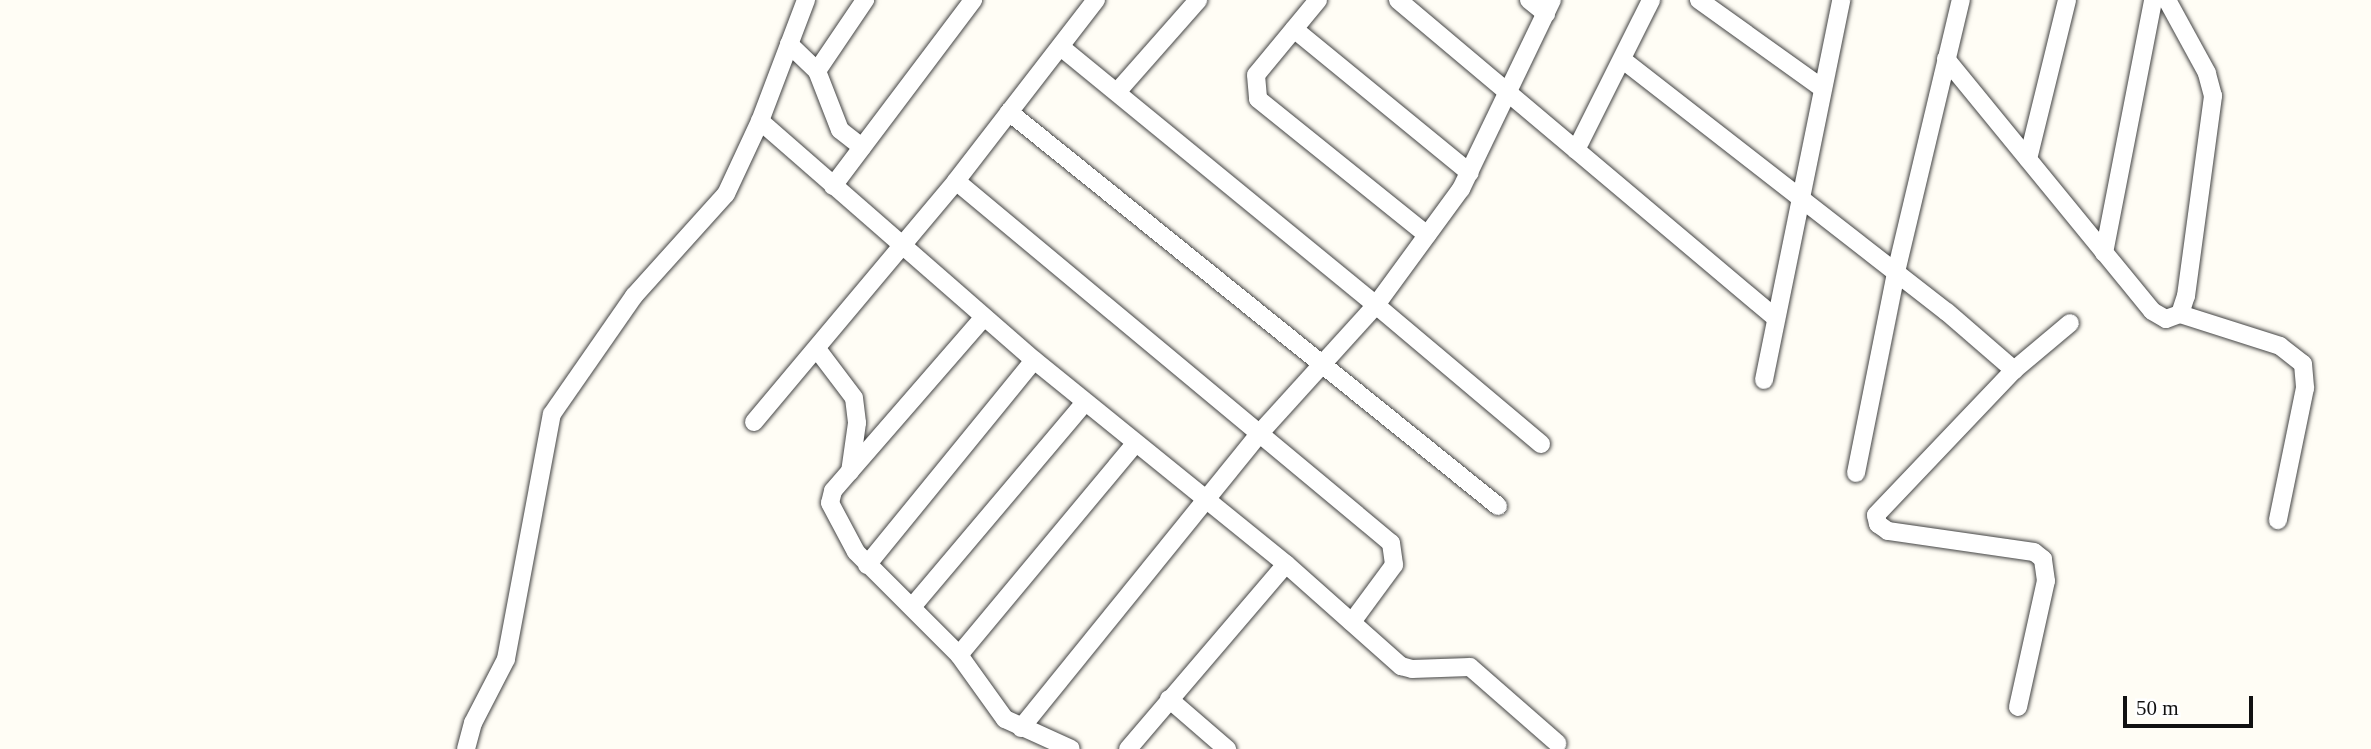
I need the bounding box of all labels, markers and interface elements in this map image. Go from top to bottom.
scale bar [2126,682,2256,726]
text: 50 m [2136,696,2179,720]

